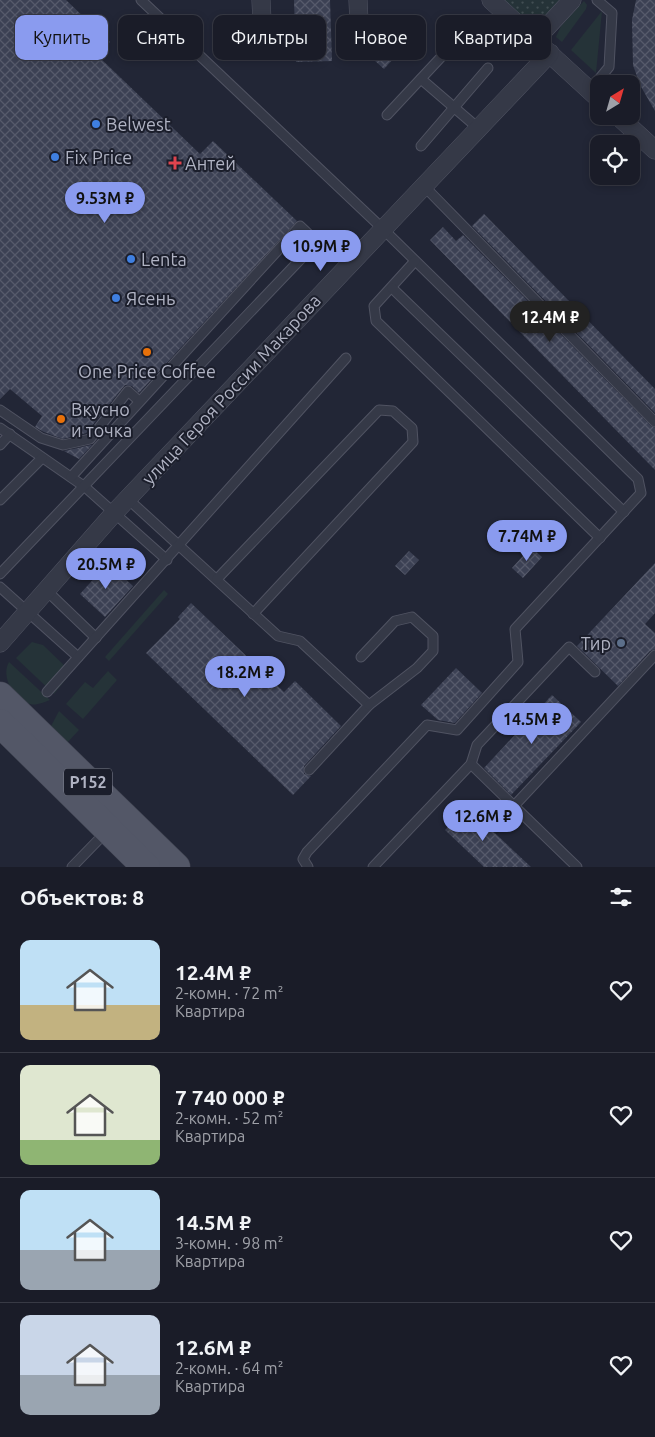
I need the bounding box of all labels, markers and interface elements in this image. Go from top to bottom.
chip: Купить [15,15,108,60]
chip: Снять [118,15,203,60]
chip: Фильтры [213,15,326,60]
chip: Новое [336,15,426,60]
chip: Квартира [436,15,551,60]
north arrow [590,75,640,125]
map controls [590,75,640,185]
place label: Belwest [106,114,171,134]
marker: Belwest [90,118,102,130]
button: locate [590,135,640,185]
place label: Fix Price [65,147,132,167]
marker: Fix Price [49,151,61,163]
place label: Антей [185,153,236,173]
marker: Антей [169,157,181,169]
pin: 9.53M ₽ [59,182,151,224]
text: 9.53M ₽ [76,189,134,207]
pin: 10.9M ₽ [275,230,367,272]
text: 10.9M ₽ [292,237,350,255]
place label: Lenta [141,249,187,269]
marker: Lenta [125,253,137,265]
place label: Ясень [126,288,175,308]
street label: улица Героя России Макарова [138,290,324,488]
marker: Ясень [110,292,122,304]
pin: 12.4M ₽ [504,300,596,343]
text: 12.4M ₽ [521,308,579,326]
marker: One Price Coffee [141,346,153,358]
place label: One Price Coffee [78,361,216,381]
place label: Вкусно и точка [71,399,132,440]
marker: Вкусно и точка [55,413,67,425]
pin: 7.74M ₽ [481,520,573,562]
text: 7.74M ₽ [498,527,556,545]
pin: 20.5M ₽ [60,548,152,590]
text: 20.5M ₽ [77,555,135,573]
place label: Тир [581,633,611,653]
marker: Тир [615,637,627,649]
pin: 18.2M ₽ [199,656,291,698]
text: 18.2M ₽ [216,663,274,681]
pin: 14.5M ₽ [486,702,578,745]
text: 14.5M ₽ [503,710,561,728]
road number: Р152 [64,769,112,796]
pin: 12.6M ₽ [437,800,529,842]
text: 12.6M ₽ [454,807,512,825]
icon: filters [607,883,635,911]
text: Объектов: 8 [20,885,144,909]
icon: home [60,960,120,1020]
text: 12.4M ₽ [175,960,251,984]
icon: heart [607,976,635,1004]
text: 2-комн. · 72 m² [175,984,283,1002]
text: Квартира [175,1002,245,1020]
icon: home [60,1085,120,1145]
text: 7 740 000 ₽ [175,1085,285,1109]
icon: heart [607,1101,635,1129]
text: 2-комн. · 52 m² [175,1109,283,1127]
text: Квартира [175,1127,245,1145]
icon: home [60,1210,120,1270]
text: 14.5M ₽ [175,1210,251,1234]
icon: heart [607,1226,635,1254]
text: 3-комн. · 98 m² [175,1234,283,1252]
text: Квартира [175,1252,245,1270]
icon: home [60,1335,120,1395]
text: 12.6M ₽ [175,1335,251,1359]
icon: heart [607,1351,635,1379]
text: 2-комн. · 64 m² [175,1359,283,1377]
text: Квартира [175,1377,245,1395]

